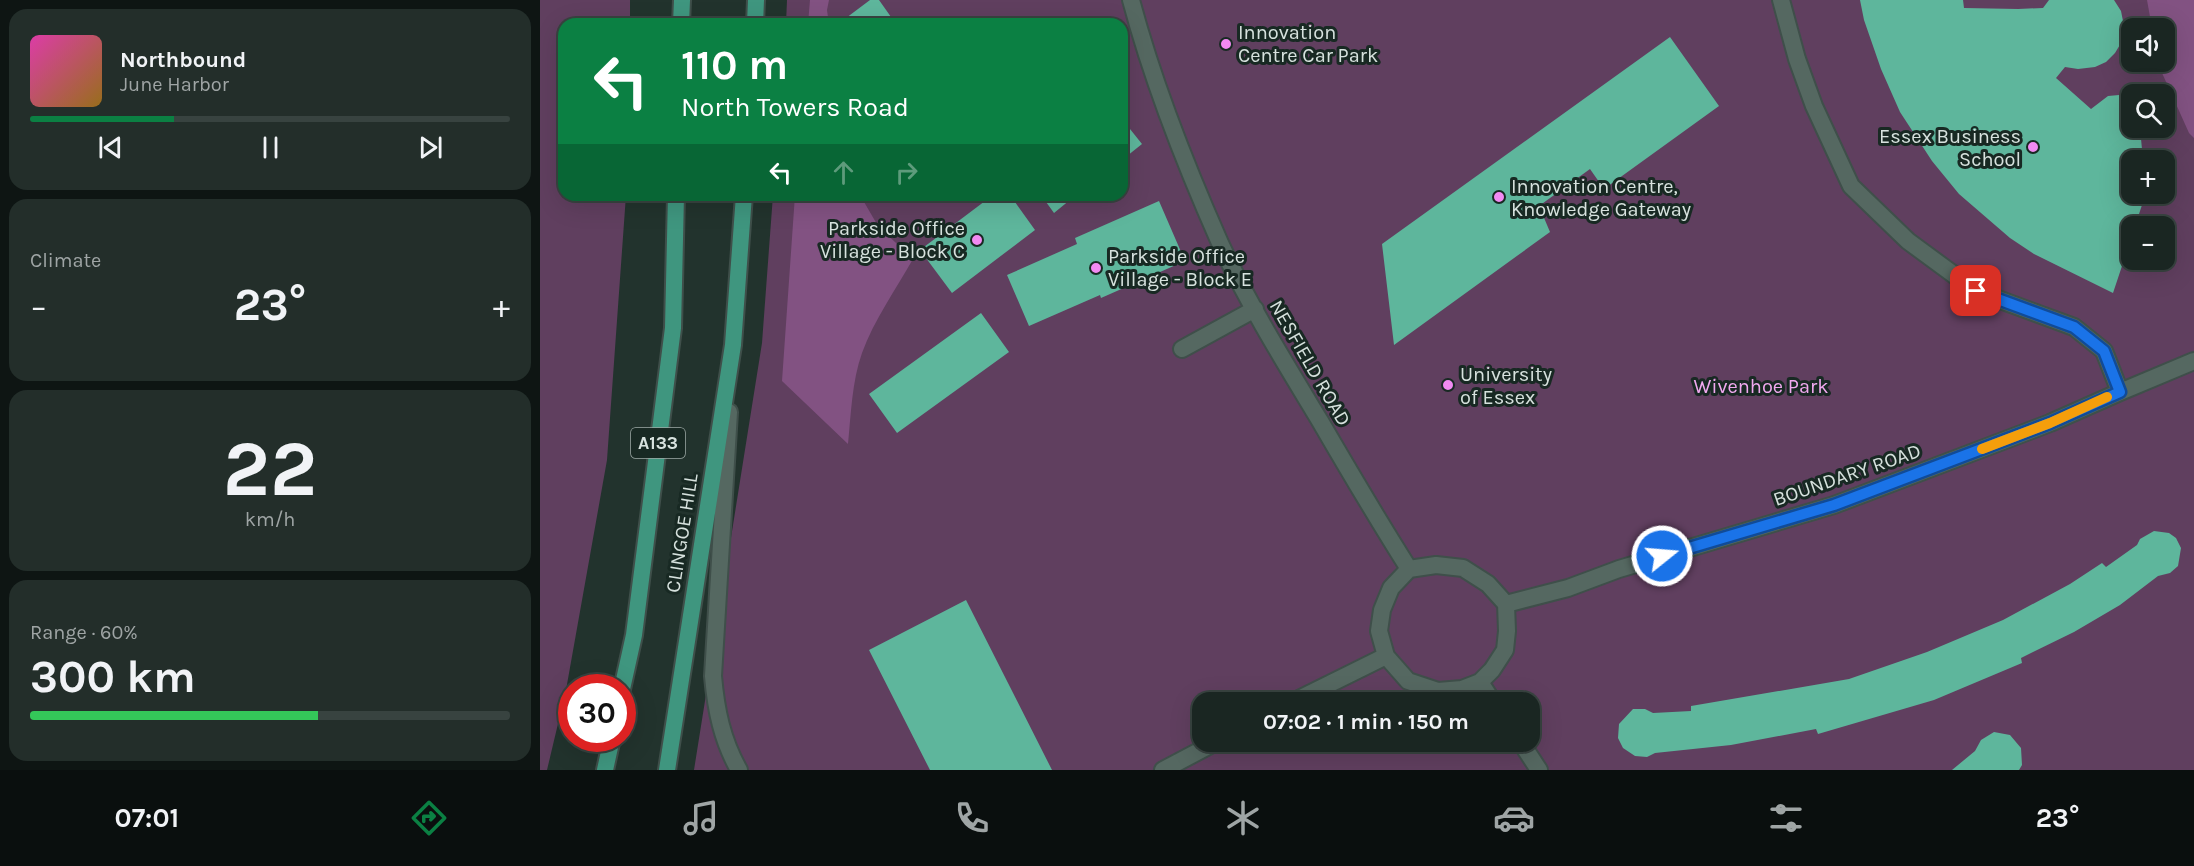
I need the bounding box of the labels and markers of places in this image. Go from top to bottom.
place label: Innovation Centre Car Park [1238,21,1378,67]
marker: Innovation Centre Car Park [1219,37,1233,51]
place label: Essex Business School [1879,125,2021,171]
marker: Essex Business School [2026,140,2040,154]
place label: Innovation Centre, Knowledge Gateway [1511,175,1691,221]
marker: Innovation Centre, Knowledge Gateway [1492,190,1506,204]
place label: Parkside Office Village - Block C [820,217,965,263]
marker: Parkside Office Village - Block C [970,233,984,247]
place label: Parkside Office Village - Block E [1108,245,1252,291]
marker: Parkside Office Village - Block E [1089,261,1103,275]
pin [1950,265,2001,316]
place label: University of Essex [1460,363,1552,409]
marker: University of Essex [1441,378,1455,392]

